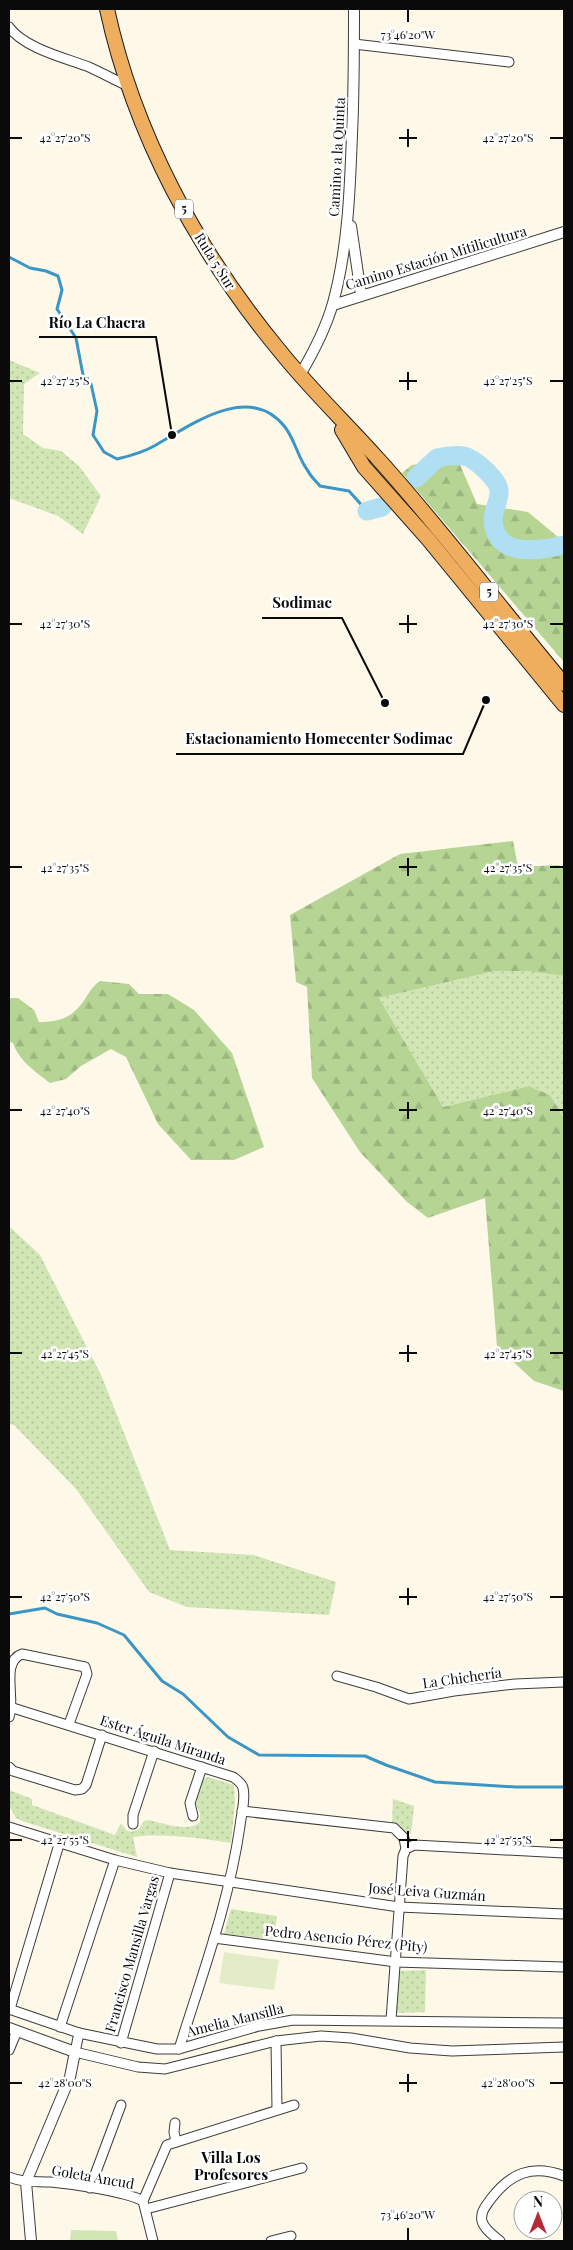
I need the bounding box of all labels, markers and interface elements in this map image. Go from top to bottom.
text: 73°46'20"W [381,26,435,42]
street label: Camino a la Quinta [324,97,349,217]
text: 42°27'20"S [40,129,90,145]
text: 42°27'20"S [483,129,533,145]
road number: 5 [175,200,193,218]
street label: Camino Estación Mitilicultura [343,221,529,294]
street label: Ruta 5 Sur [191,229,241,293]
callout: Río La Chacra [39,307,156,337]
text: Río La Chacra [48,312,146,332]
text: 42°27'25"S [41,372,89,388]
text: 42°27'25"S [484,372,532,388]
road number: 5 [480,582,498,602]
callout: Sodimac [262,588,342,618]
text: Sodimac [272,592,332,612]
text: 42°27'30"S [40,615,90,631]
text: 42°27'30"S [483,615,533,631]
callout: Estacionamiento Homecenter Sodimac [176,724,463,754]
text: Estacionamiento Homecenter Sodimac [185,728,453,748]
text: 42°27'35"S [41,859,89,875]
text: 42°27'35"S [484,859,532,875]
text: 42°27'40"S [40,1102,90,1118]
text: 42°27'40"S [483,1102,533,1118]
text: 42°27'45"S [41,1345,89,1361]
text: 42°27'45"S [484,1345,532,1361]
text: 42°27'50"S [40,1588,90,1604]
text: 42°27'50"S [483,1588,533,1604]
street label: La Chichería [421,1663,503,1692]
street label: Ester Águila Miranda [98,1710,229,1769]
text: 42°27'55"S [41,1831,89,1847]
text: 42°27'55"S [484,1831,532,1847]
street label: Francisco Mansilla Vargas [100,1873,163,2034]
street label: José Leiva Guzmán [367,1878,487,1905]
street label: Pedro Asencio Pérez (Pity) [264,1921,428,1956]
street label: Amelia Mansilla [183,1998,285,2041]
text: 42°28'00"S [38,2074,92,2090]
text: 42°28'00"S [481,2074,535,2090]
district label: Villa Los Profesores [194,2147,268,2184]
street label: Goleta Ancud [50,2160,136,2193]
north arrow [513,2190,563,2240]
text: N [533,2192,543,2211]
text: 73°46'20"W [381,2206,435,2222]

